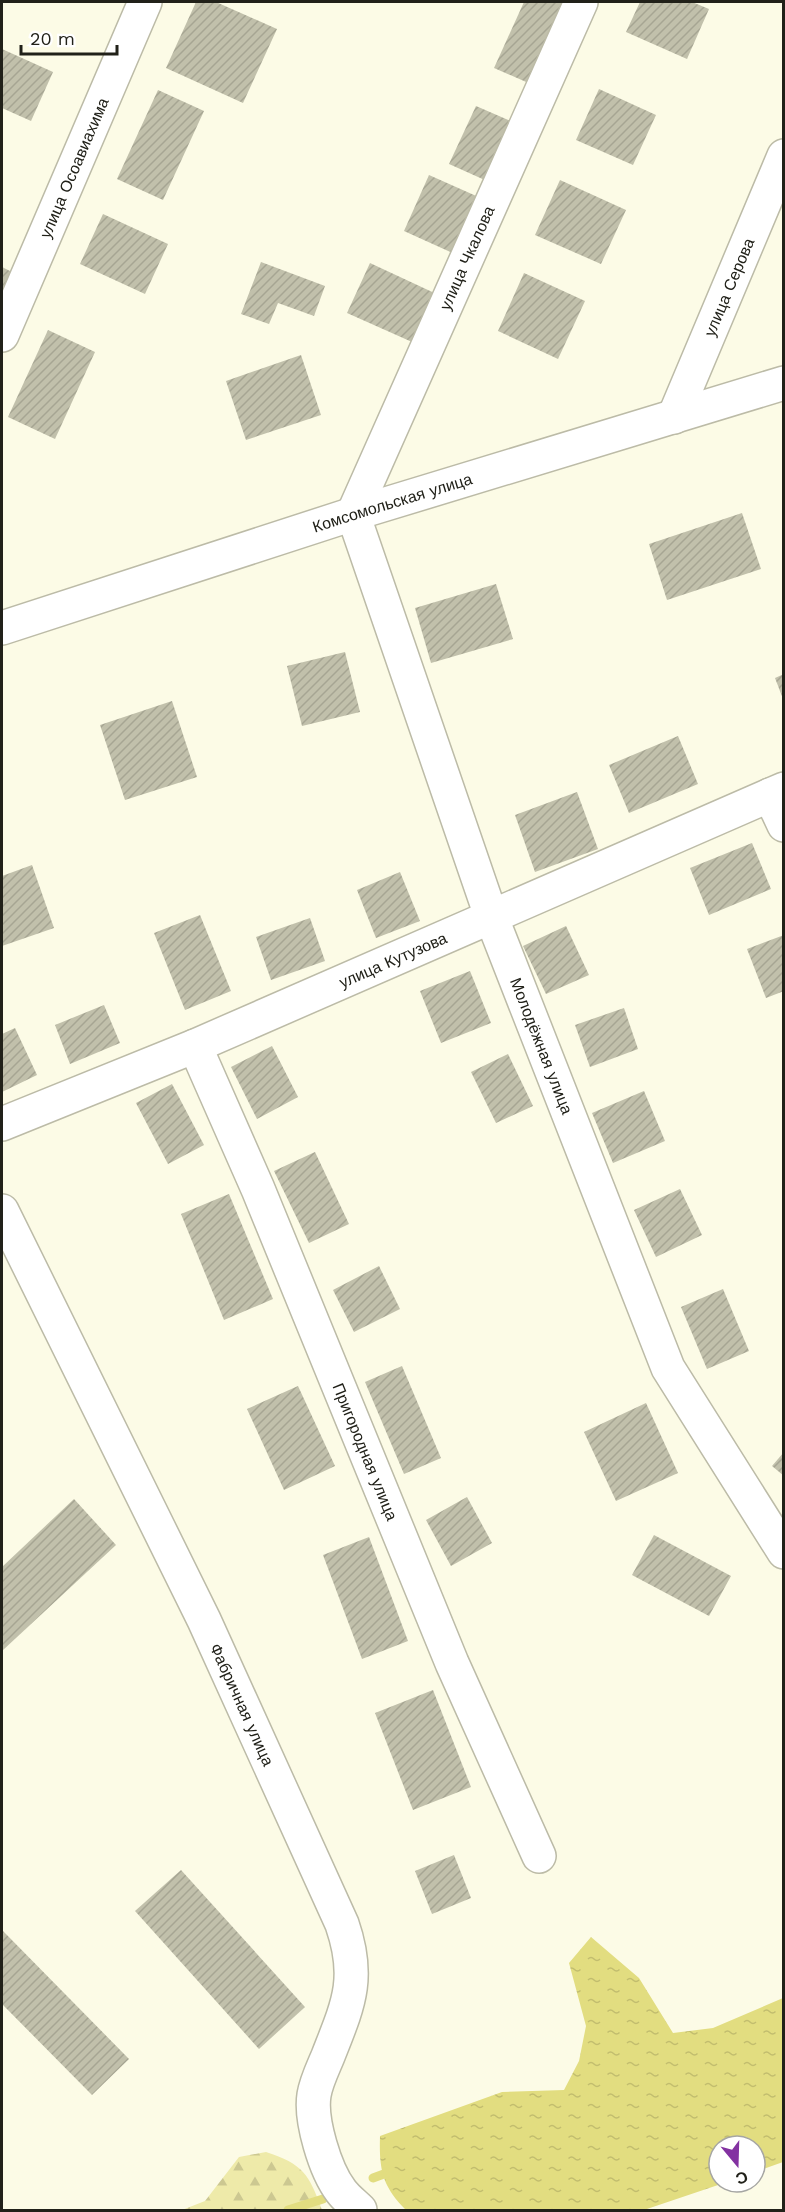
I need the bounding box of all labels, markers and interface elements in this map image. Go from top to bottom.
scale bar [21,18,117,56]
text: 20 m [30,28,75,49]
street label: улица Осоавиахима [35,95,112,241]
street label: улица Чкалова [436,203,498,313]
street label: улица Серова [700,235,758,339]
street label: Комсомольская улица [310,469,474,536]
street label: улица Кутузова [336,928,450,992]
street label: Молодёжная улица [507,975,577,1117]
street label: Пригородная улица [329,1380,402,1523]
street label: Фабричная улица [206,1640,278,1769]
north arrow [707,2134,767,2194]
text: С [733,2167,750,2189]

